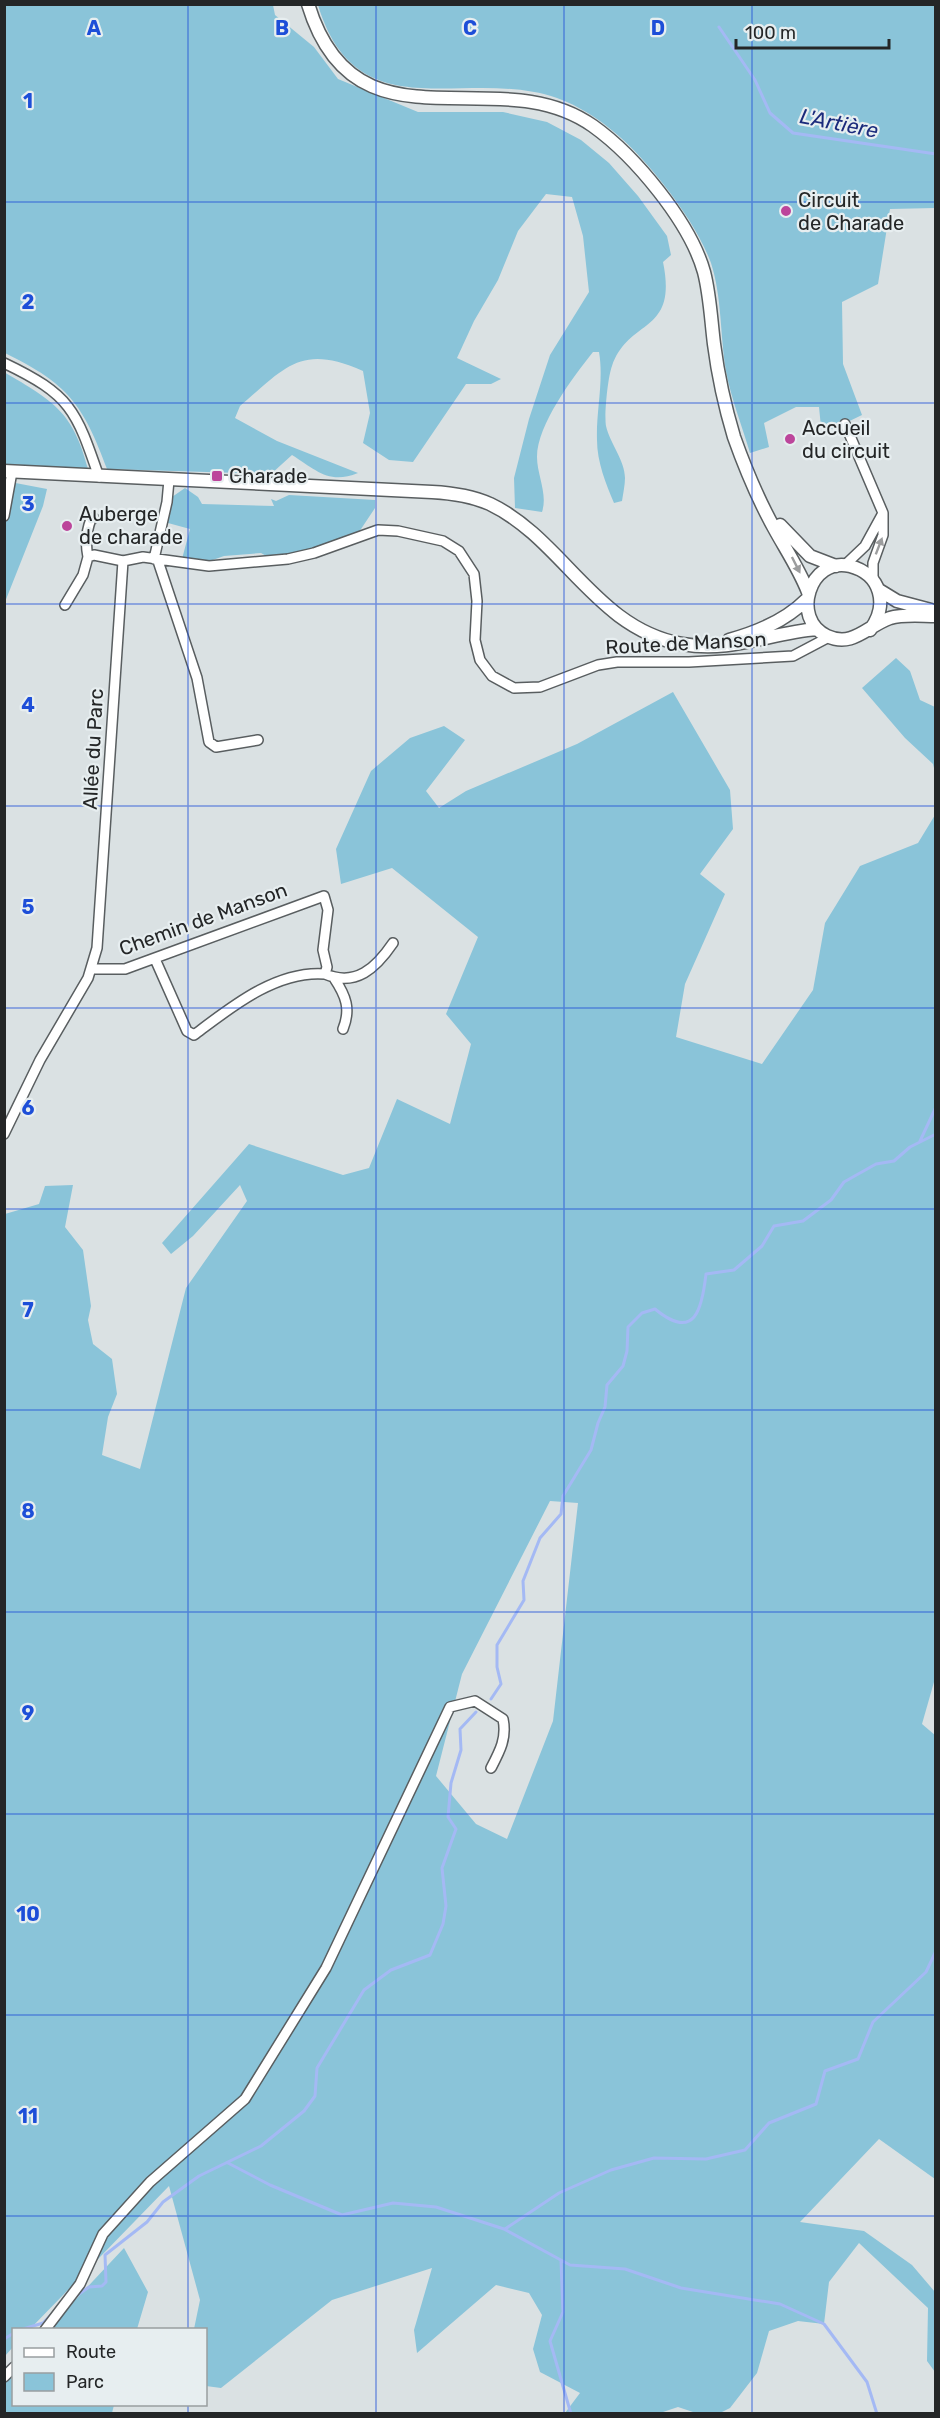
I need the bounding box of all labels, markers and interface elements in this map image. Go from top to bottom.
scale bar [736,12,889,50]
text: A [87,16,102,40]
text: B [275,16,289,40]
text: C [463,16,477,40]
text: D [651,16,665,40]
text: 100 m [745,22,796,44]
text: 1 [23,89,33,113]
water label: L'Artière [798,103,881,143]
place label: Circuit de Charade [798,188,904,235]
marker: Circuit de Charade [779,204,793,218]
text: 2 [22,290,35,314]
place label: Accueil du circuit [802,416,890,463]
marker: Accueil du circuit [783,432,797,446]
place label: Charade [229,464,307,488]
marker: Charade [210,469,224,483]
text: 3 [21,492,35,516]
place label: Auberge de charade [79,502,183,549]
marker: Auberge de charade [60,519,74,533]
one-way arrow [874,537,884,555]
one-way arrow [791,556,801,573]
street label: Route de Manson [605,627,767,659]
street label: Allée du Parc [78,688,108,810]
text: 4 [21,693,35,717]
street label: Chemin de Manson [116,877,290,961]
text: 5 [22,895,35,919]
text: 6 [21,1096,35,1120]
text: 7 [22,1298,34,1322]
text: 8 [21,1499,35,1523]
text: 9 [22,1701,35,1725]
text: 10 [16,1902,40,1926]
text: 11 [18,2104,38,2128]
legend [12,2328,207,2406]
text: Route [66,2341,116,2363]
text: Parc [66,2371,104,2393]

